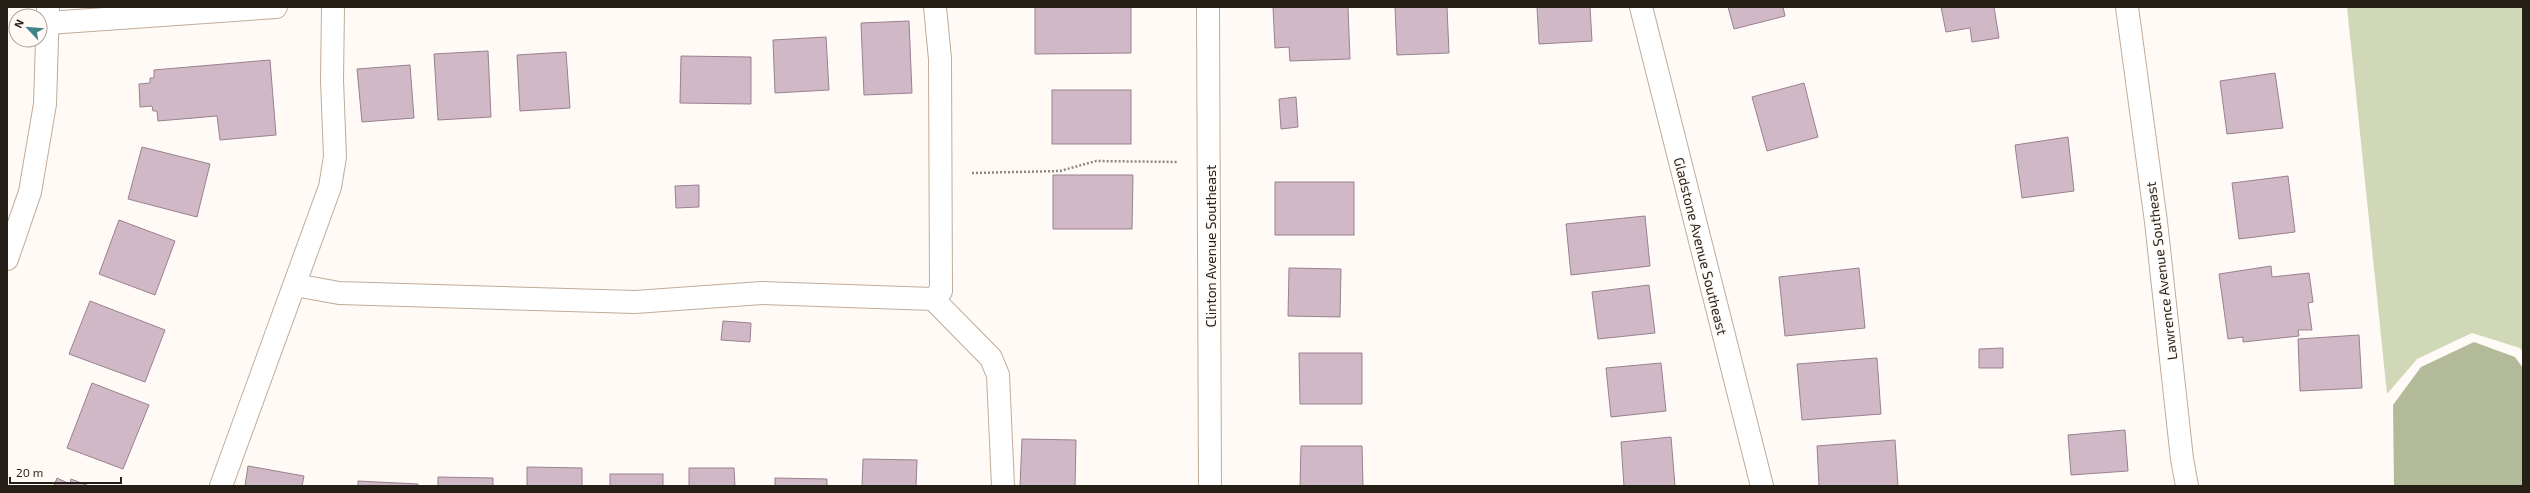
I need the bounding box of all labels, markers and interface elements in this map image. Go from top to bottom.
north arrow [8,8,48,48]
text: N [11,17,26,30]
street label: Gladstone Avenue Southeast [1671,155,1731,337]
street label: Clinton Avenue Southeast [1202,165,1219,327]
street label: Lawrence Avenue Southeast [2142,181,2180,361]
scale bar [10,459,121,485]
text: 20 m [16,465,43,479]

